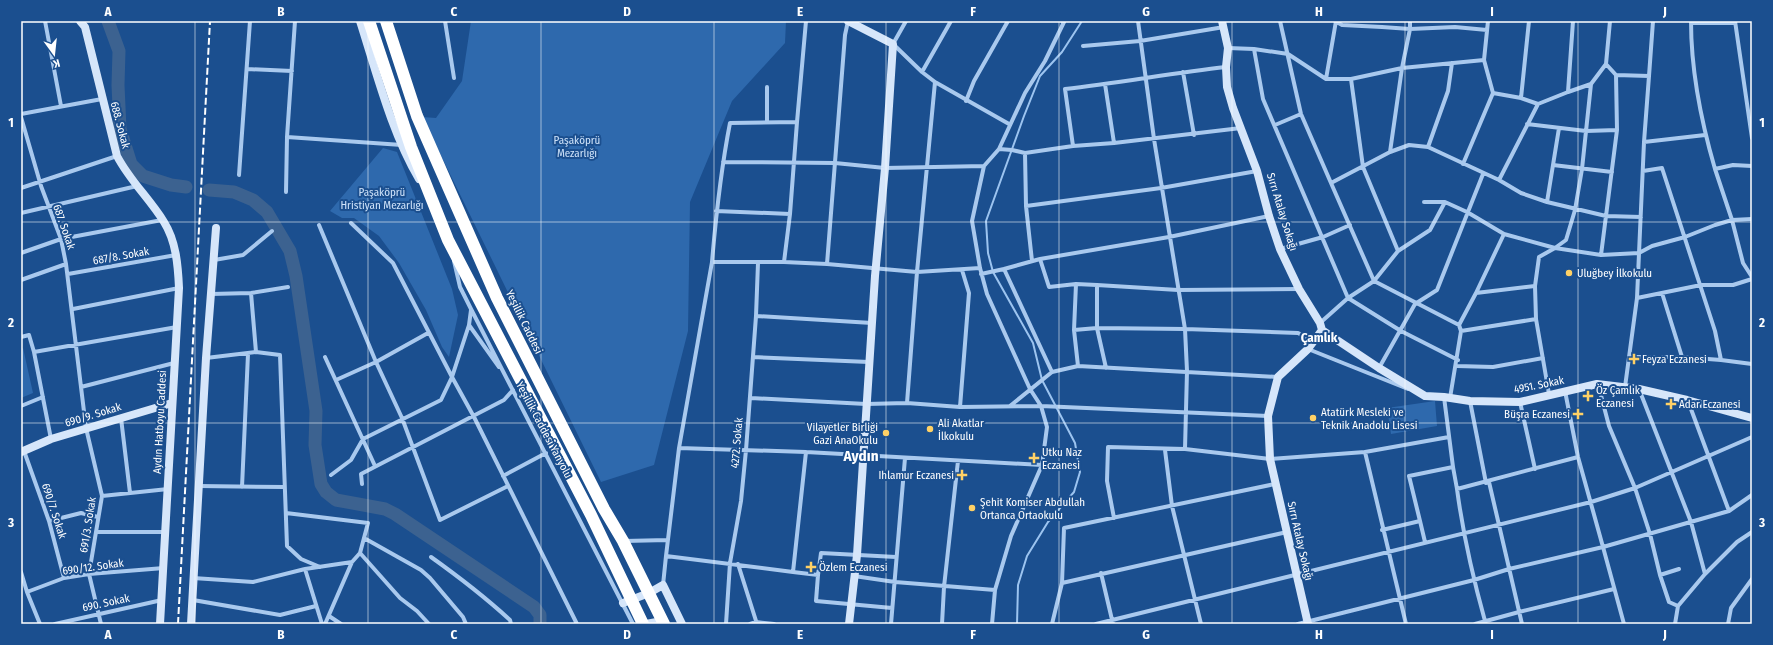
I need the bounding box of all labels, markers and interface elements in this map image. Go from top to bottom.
text: A [103,4,112,19]
text: B [277,4,285,19]
text: C [451,4,458,19]
text: D [623,4,631,19]
text: E [797,4,803,19]
text: F [970,4,976,19]
text: G [1142,4,1150,19]
text: H [1315,4,1323,19]
text: I [1490,4,1494,19]
text: J [1662,4,1667,19]
north arrow [34,34,74,74]
text: K [51,56,61,70]
street label: 688. Sokak [107,100,133,151]
text: 1 [8,115,14,130]
text: 1 [1759,115,1765,130]
park label: Paşaköprü Mezarlığı [554,134,600,160]
street label: Sırrı Atalay Sokağı [1264,171,1300,253]
park label: Paşaköprü Hristiyan Mezarlığı [340,186,424,212]
street label: 687. Sokak [50,203,78,252]
street label: 687/8. Sokak [92,245,151,267]
place label: Uluğbey İlkokulu [1577,266,1652,280]
marker: Uluğbey İlkokulu [1564,268,1574,278]
street label: Yeşillik Caddesi [503,288,545,356]
text: 2 [7,315,14,330]
text: 2 [1758,315,1765,330]
district label: Çamlık [1301,330,1338,346]
place label: Feyza Eczanesi [1642,353,1707,366]
marker: Feyza Eczanesi [1629,354,1639,364]
street label: Aydın Hatboyu Caddesi [151,370,169,474]
street label: 4951. Sokak [1513,374,1566,396]
street label: Yeşillik Caddesi Yanyolu [513,380,575,480]
place label: Öz Çamlık Eczanesi [1596,384,1641,410]
marker: Öz Çamlık Eczanesi [1583,391,1593,401]
place label: Adar Eczanesi [1679,398,1741,411]
marker: Adar Eczanesi [1666,399,1676,409]
street label: 690/9. Sokak [63,400,124,430]
place label: Atatürk Mesleki ve Teknik Anadolu Lisesi [1321,406,1418,432]
place label: Büşra Eczanesi [1504,408,1570,421]
marker: Büşra Eczanesi [1573,409,1583,419]
marker: Atatürk Mesleki ve Teknik Anadolu Lisesi [1308,413,1318,423]
street label: 4272. Sokak [728,416,746,469]
place label: Ali Akatlar İlkokulu [938,417,984,443]
place label: Vilayetler Birliği Gazi AnaOkulu [807,421,878,447]
marker: Ali Akatlar İlkokulu [925,424,935,434]
marker: Vilayetler Birliği Gazi AnaOkulu [881,428,891,438]
place label: Utku Naz Eczanesi [1042,446,1083,472]
district label: Aydın [842,447,879,465]
marker: Utku Naz Eczanesi [1029,453,1039,463]
place label: Ihlamur Eczanesi [878,469,954,482]
marker: Ihlamur Eczanesi [957,470,967,480]
street label: 690/7. Sokak [39,482,69,541]
street label: 691/3. Sokak [77,495,99,554]
place label: Şehit Komiser Abdullah Ortanca Ortaokulu [980,496,1085,522]
street label: Sırrı Atalay Sokağı [1285,500,1315,582]
marker: Şehit Komiser Abdullah Ortanca Ortaokulu [967,503,977,513]
text: 3 [7,515,14,530]
text: 3 [1758,515,1765,530]
street label: 690/12. Sokak [62,556,125,578]
place label: Özlem Eczanesi [819,561,888,574]
marker: Özlem Eczanesi [806,562,816,572]
street label: 690. Sokak [81,591,132,614]
text: A [103,627,112,642]
text: B [277,627,285,642]
text: C [451,627,458,642]
text: D [623,627,631,642]
text: E [797,627,803,642]
text: F [970,627,976,642]
text: G [1142,627,1150,642]
text: H [1315,627,1323,642]
text: I [1490,627,1494,642]
text: J [1662,627,1667,642]

